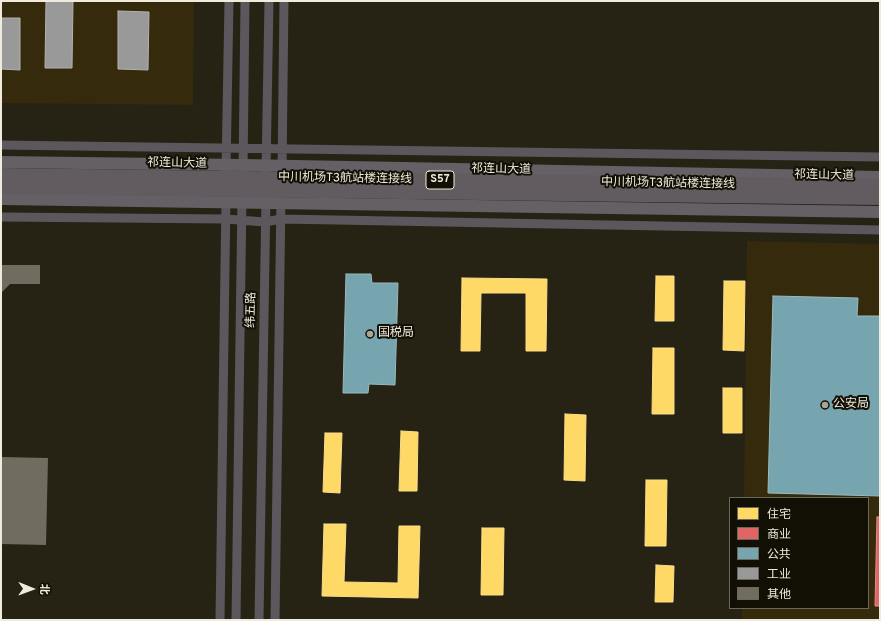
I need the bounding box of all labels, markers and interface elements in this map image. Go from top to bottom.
street label: 祁连山大道 [147,156,207,172]
street label: 祁连山大道 [471,162,531,178]
street label: 祁连山大道 [794,168,854,184]
street label: 中川机场T3航站楼连接线 [278,171,412,187]
road number: S57 [426,171,454,189]
street label: 中川机场T3航站楼连接线 [601,176,735,192]
street label: 纬五路 [244,292,260,328]
place label: 国税局 [378,327,414,341]
marker: 国税局 [365,329,375,339]
place label: 公安局 [833,398,869,412]
marker: 公安局 [820,400,830,410]
legend [729,497,869,609]
text: 住宅 [767,507,791,523]
text: 商业 [767,527,791,543]
text: 公共 [767,547,791,563]
text: 工业 [767,567,791,583]
north arrow [12,569,52,609]
text: 北 [37,584,51,595]
text: 其他 [767,587,791,603]

